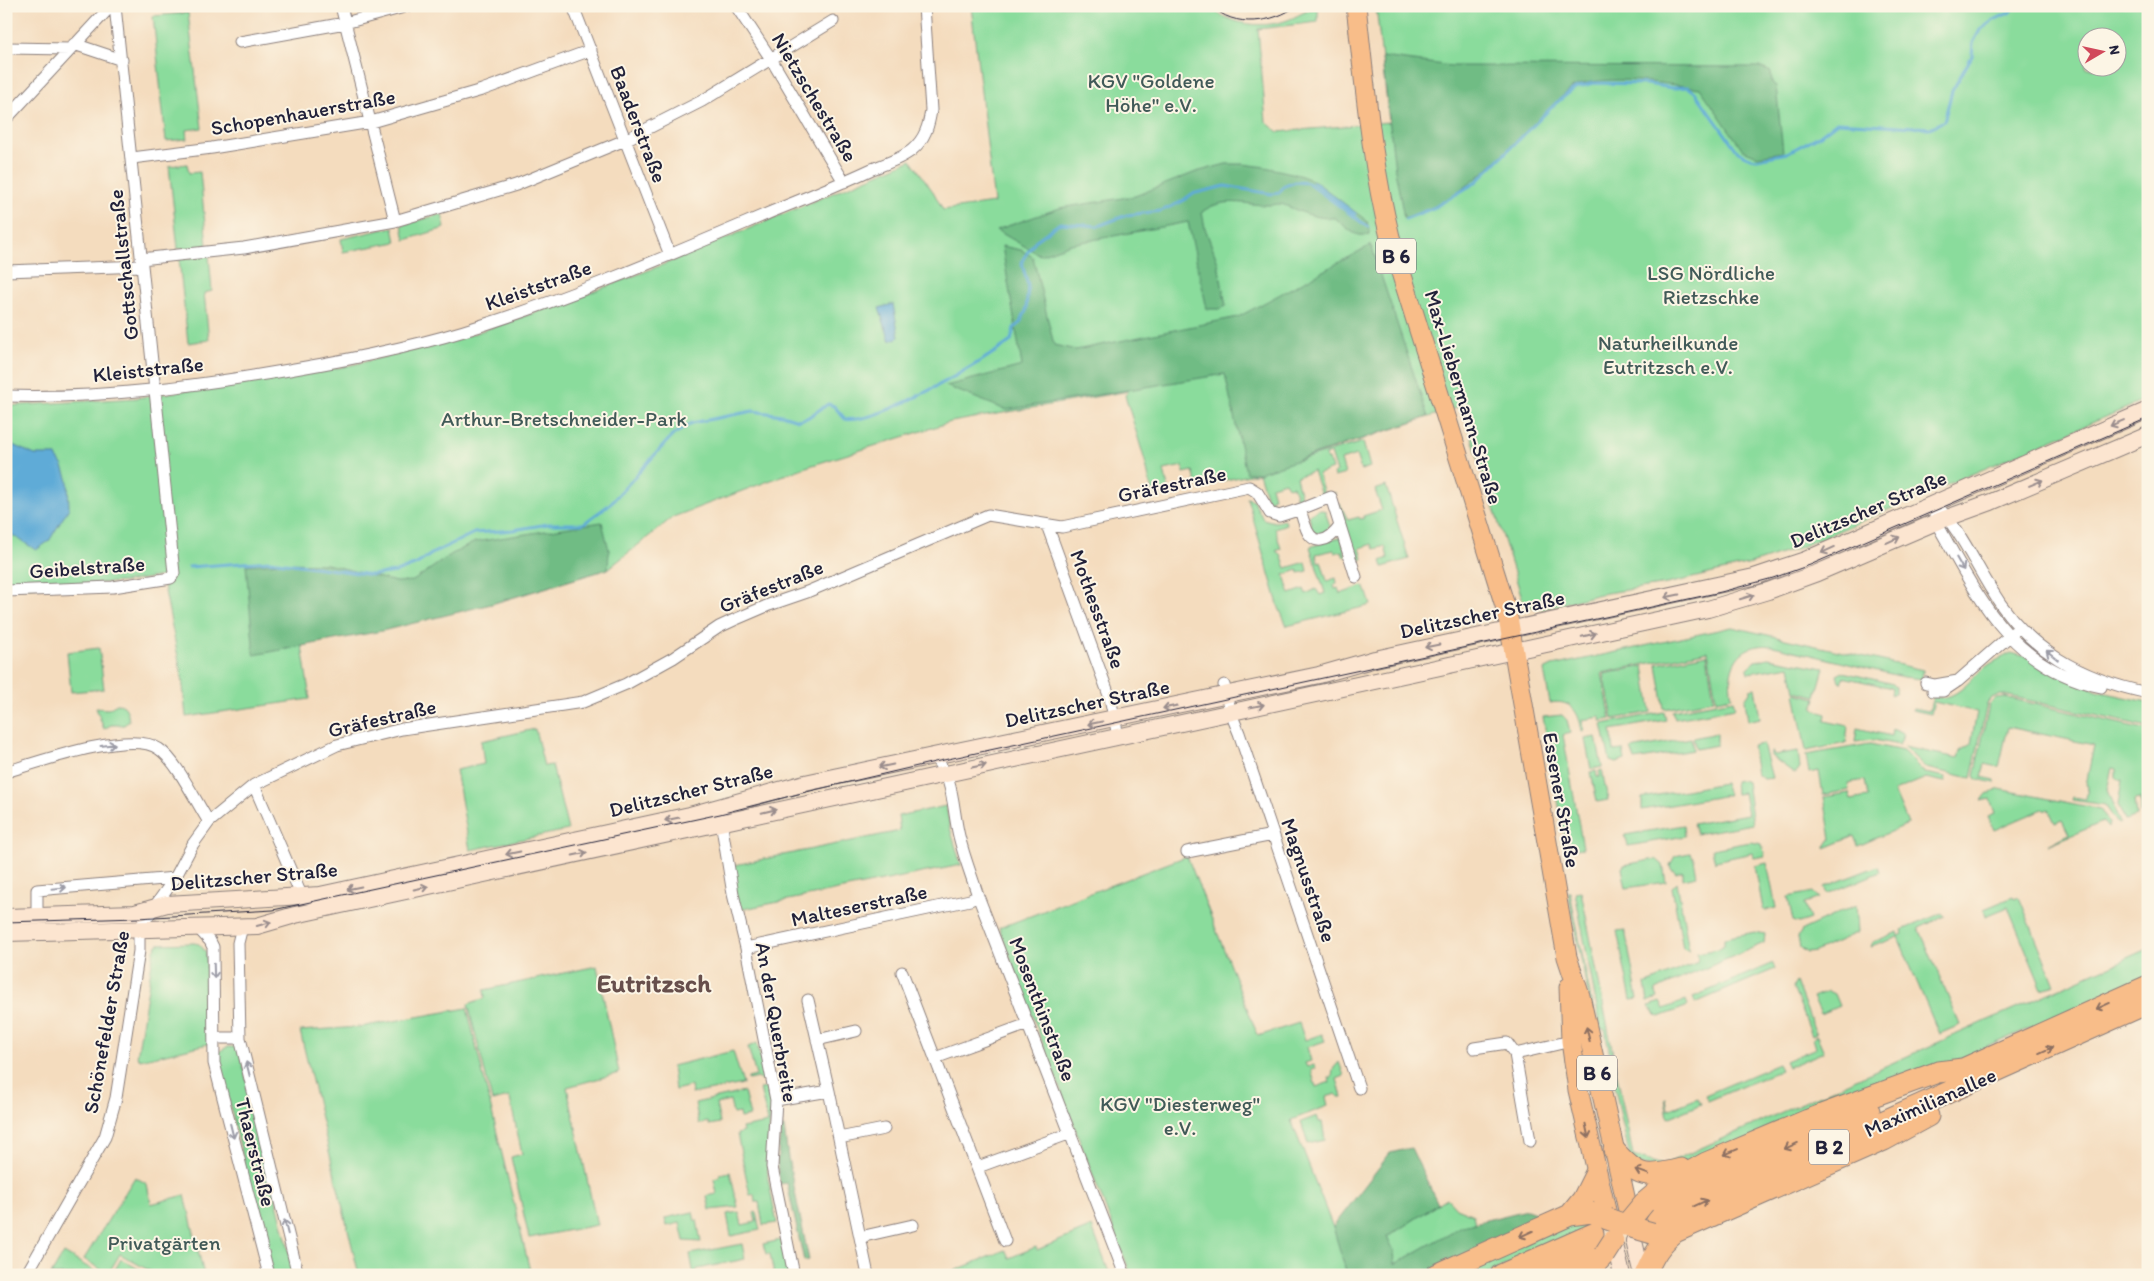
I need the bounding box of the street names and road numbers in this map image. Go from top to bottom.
street label: Nietzschestraße [767,28,863,166]
street label: Baaderstraße [605,62,673,186]
street label: Schopenhauerstraße [209,83,397,141]
street label: Gottschallstraße [103,188,143,342]
road number: B 6 [1376,238,1416,274]
street label: Kleiststraße [481,254,595,316]
street label: Max-Liebermann-Straße [1420,287,1508,507]
street label: Kleiststraße [91,351,205,387]
street label: Gräfestraße [1115,460,1229,508]
street label: Delitzscher Straße [1786,465,1950,553]
street label: Mothesstraße [1065,546,1131,672]
street label: Geibelstraße [28,550,146,584]
street label: Gräfestraße [715,554,827,618]
street label: Delitzscher Straße [1397,584,1567,644]
street label: Delitzscher Straße [1002,673,1172,733]
street label: Gräfestraße [325,693,439,743]
street label: Essener Straße [1538,730,1586,870]
street label: Delitzscher Straße [607,758,775,822]
street label: Magnusstraße [1276,815,1342,945]
street label: Delitzscher Straße [169,856,339,896]
street label: Malteserstraße [789,878,929,932]
street label: Schönefelder Straße [78,929,134,1115]
street label: Mosenthinstraße [1004,933,1082,1085]
street label: An der Querbreite [751,940,803,1104]
road number: B 6 [1577,1056,1617,1090]
street label: Maximilianallee [1860,1062,2000,1142]
street label: Thaerstraße [230,1095,282,1209]
road number: B 2 [1809,1130,1849,1164]

